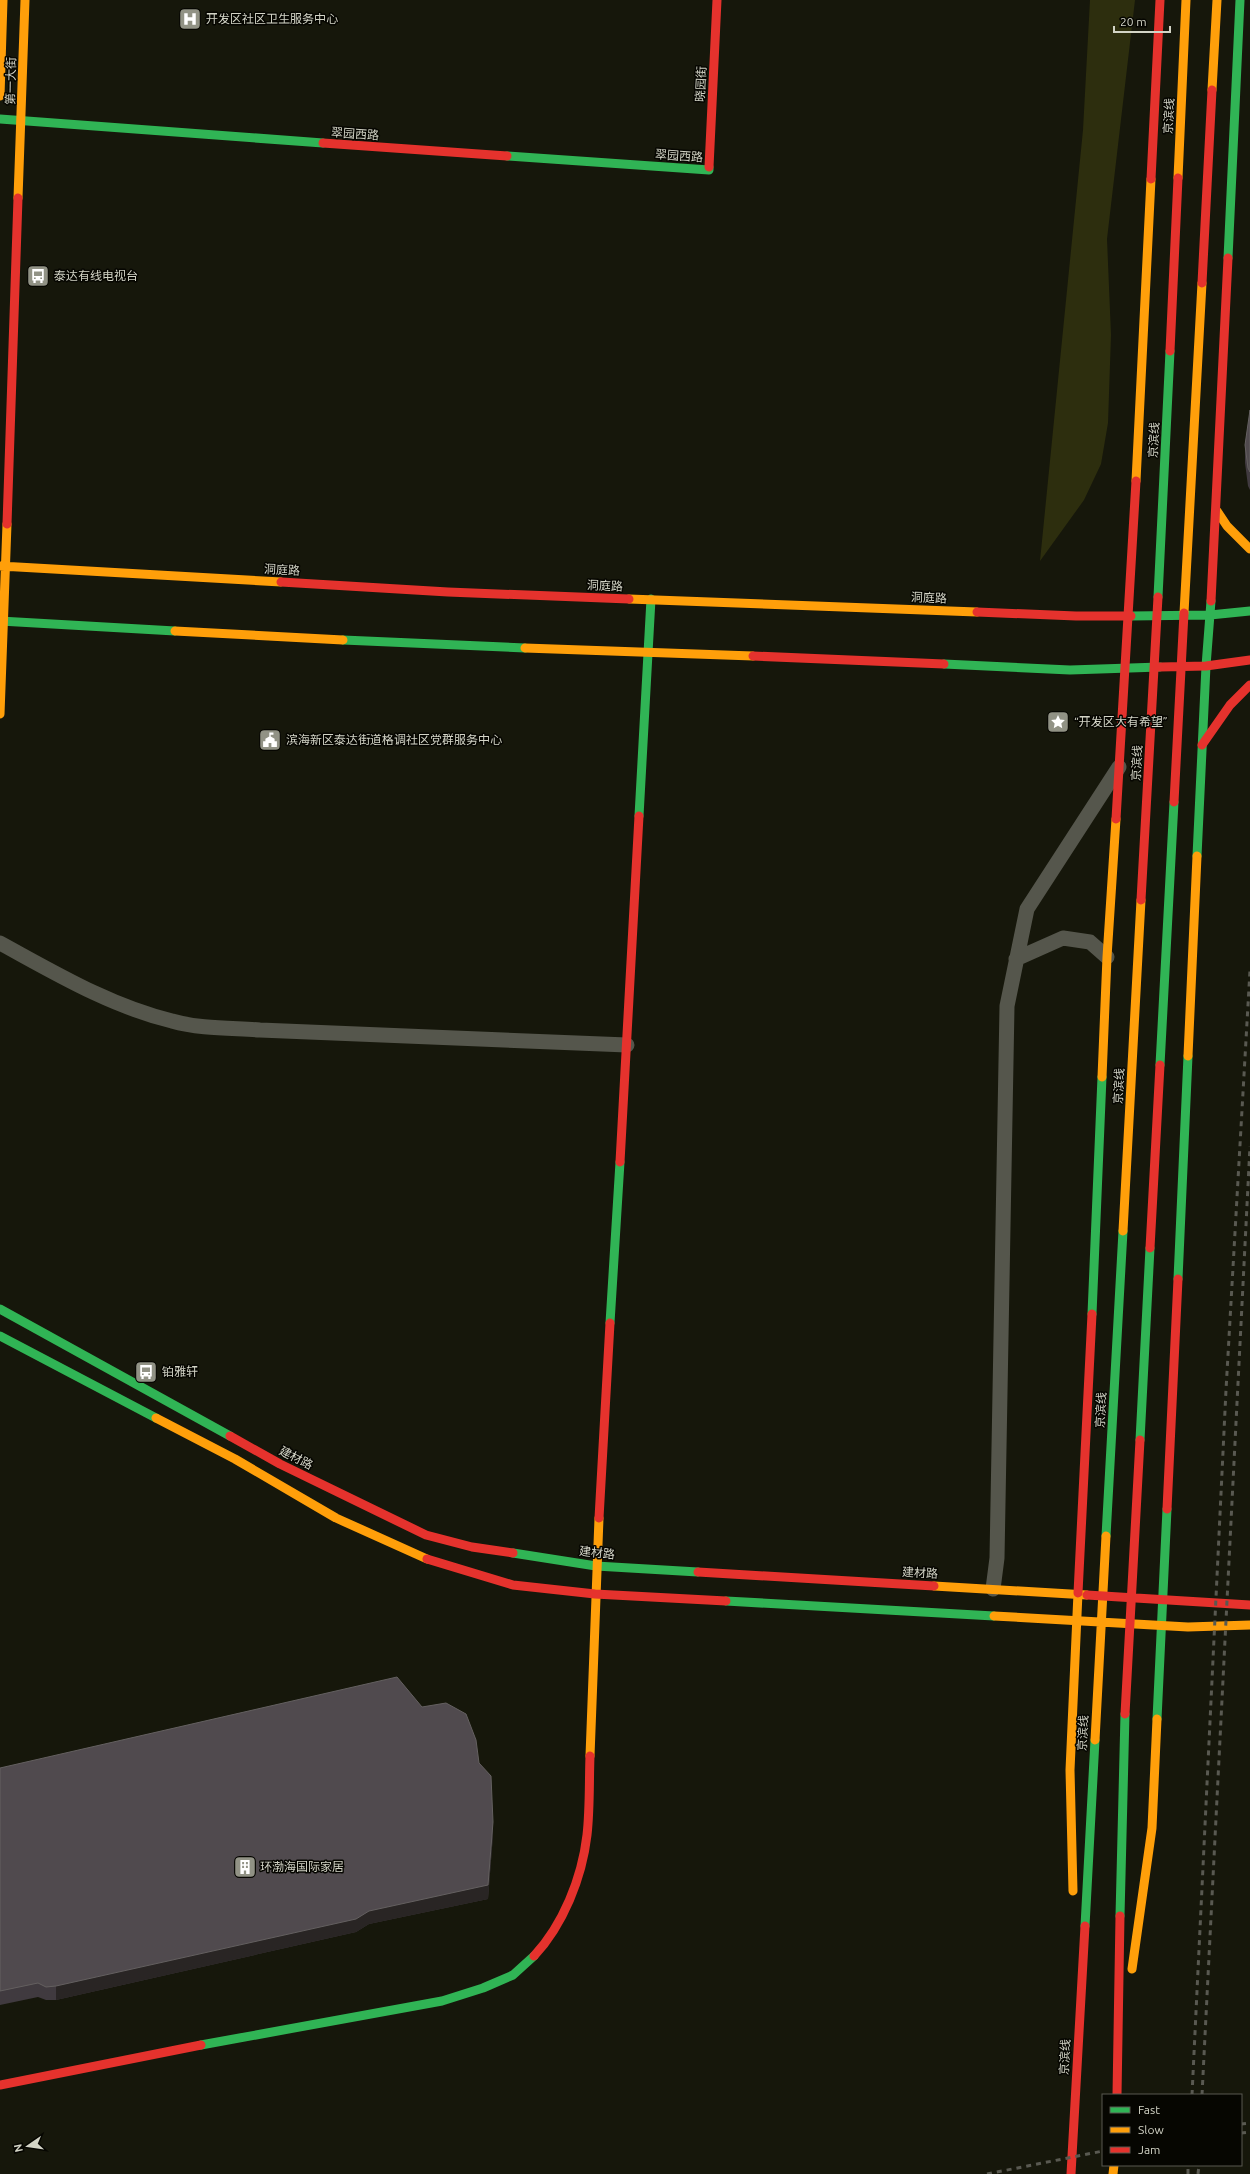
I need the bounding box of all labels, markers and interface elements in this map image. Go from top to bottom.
hospital icon: 开发区社区卫生服务中心 [177,6,203,32]
scale bar [1114,8,1170,34]
place label: 开发区社区卫生服务中心 [206,12,338,25]
text: 20 m [1120,15,1147,28]
street label: 第一大街 [4,57,17,105]
street label: 晓园街 [693,66,708,102]
street label: 京滨线 [1161,98,1176,134]
street label: 翠园西路 [331,125,379,142]
street label: 翠园西路 [655,147,703,164]
bus stop icon: 泰达有线电视台 [25,263,51,289]
place label: 泰达有线电视台 [54,269,138,282]
street label: 京滨线 [1146,422,1161,458]
street label: 洞庭路 [264,562,300,577]
street label: 洞庭路 [587,578,623,593]
street label: 洞庭路 [911,590,947,605]
place icon: “开发区大有希望” [1045,709,1071,735]
place label: “开发区大有希望” [1074,715,1168,728]
public building icon: 滨海新区泰达街道格调社区党群服务中心 [257,727,283,753]
place label: 滨海新区泰达街道格调社区党群服务中心 [286,733,502,746]
street label: 京滨线 [1129,745,1144,781]
street label: 京滨线 [1111,1068,1126,1104]
bus stop icon: 铂雅轩 [133,1359,159,1385]
place label: 铂雅轩 [162,1365,198,1378]
street label: 京滨线 [1093,1392,1108,1428]
street label: 建材路 [277,1444,315,1472]
street label: 建材路 [578,1544,616,1561]
street label: 建材路 [902,1565,938,1580]
street label: 京滨线 [1075,1715,1090,1751]
building icon: 环渤海国际家居 [232,1854,258,1880]
place label: 环渤海国际家居 [260,1860,344,1873]
street label: 京滨线 [1057,2039,1072,2075]
legend [1102,2094,1242,2166]
text: Fast [1138,2103,1160,2116]
text: Slow [1138,2123,1164,2136]
north arrow [8,2126,48,2166]
text: N [11,2143,25,2154]
text: Jam [1138,2143,1160,2156]

